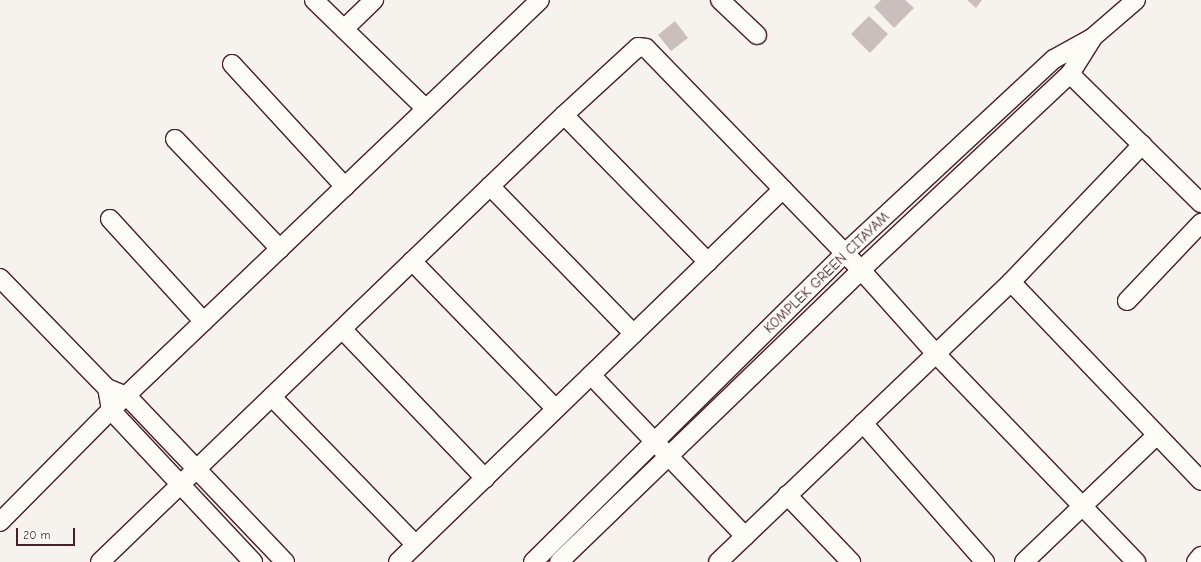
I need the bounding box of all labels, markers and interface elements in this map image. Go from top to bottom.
street label: KOMPLEK GREEN CITAYAM [761,209,893,337]
scale bar [18,520,77,546]
text: 20 m [23,528,51,542]

